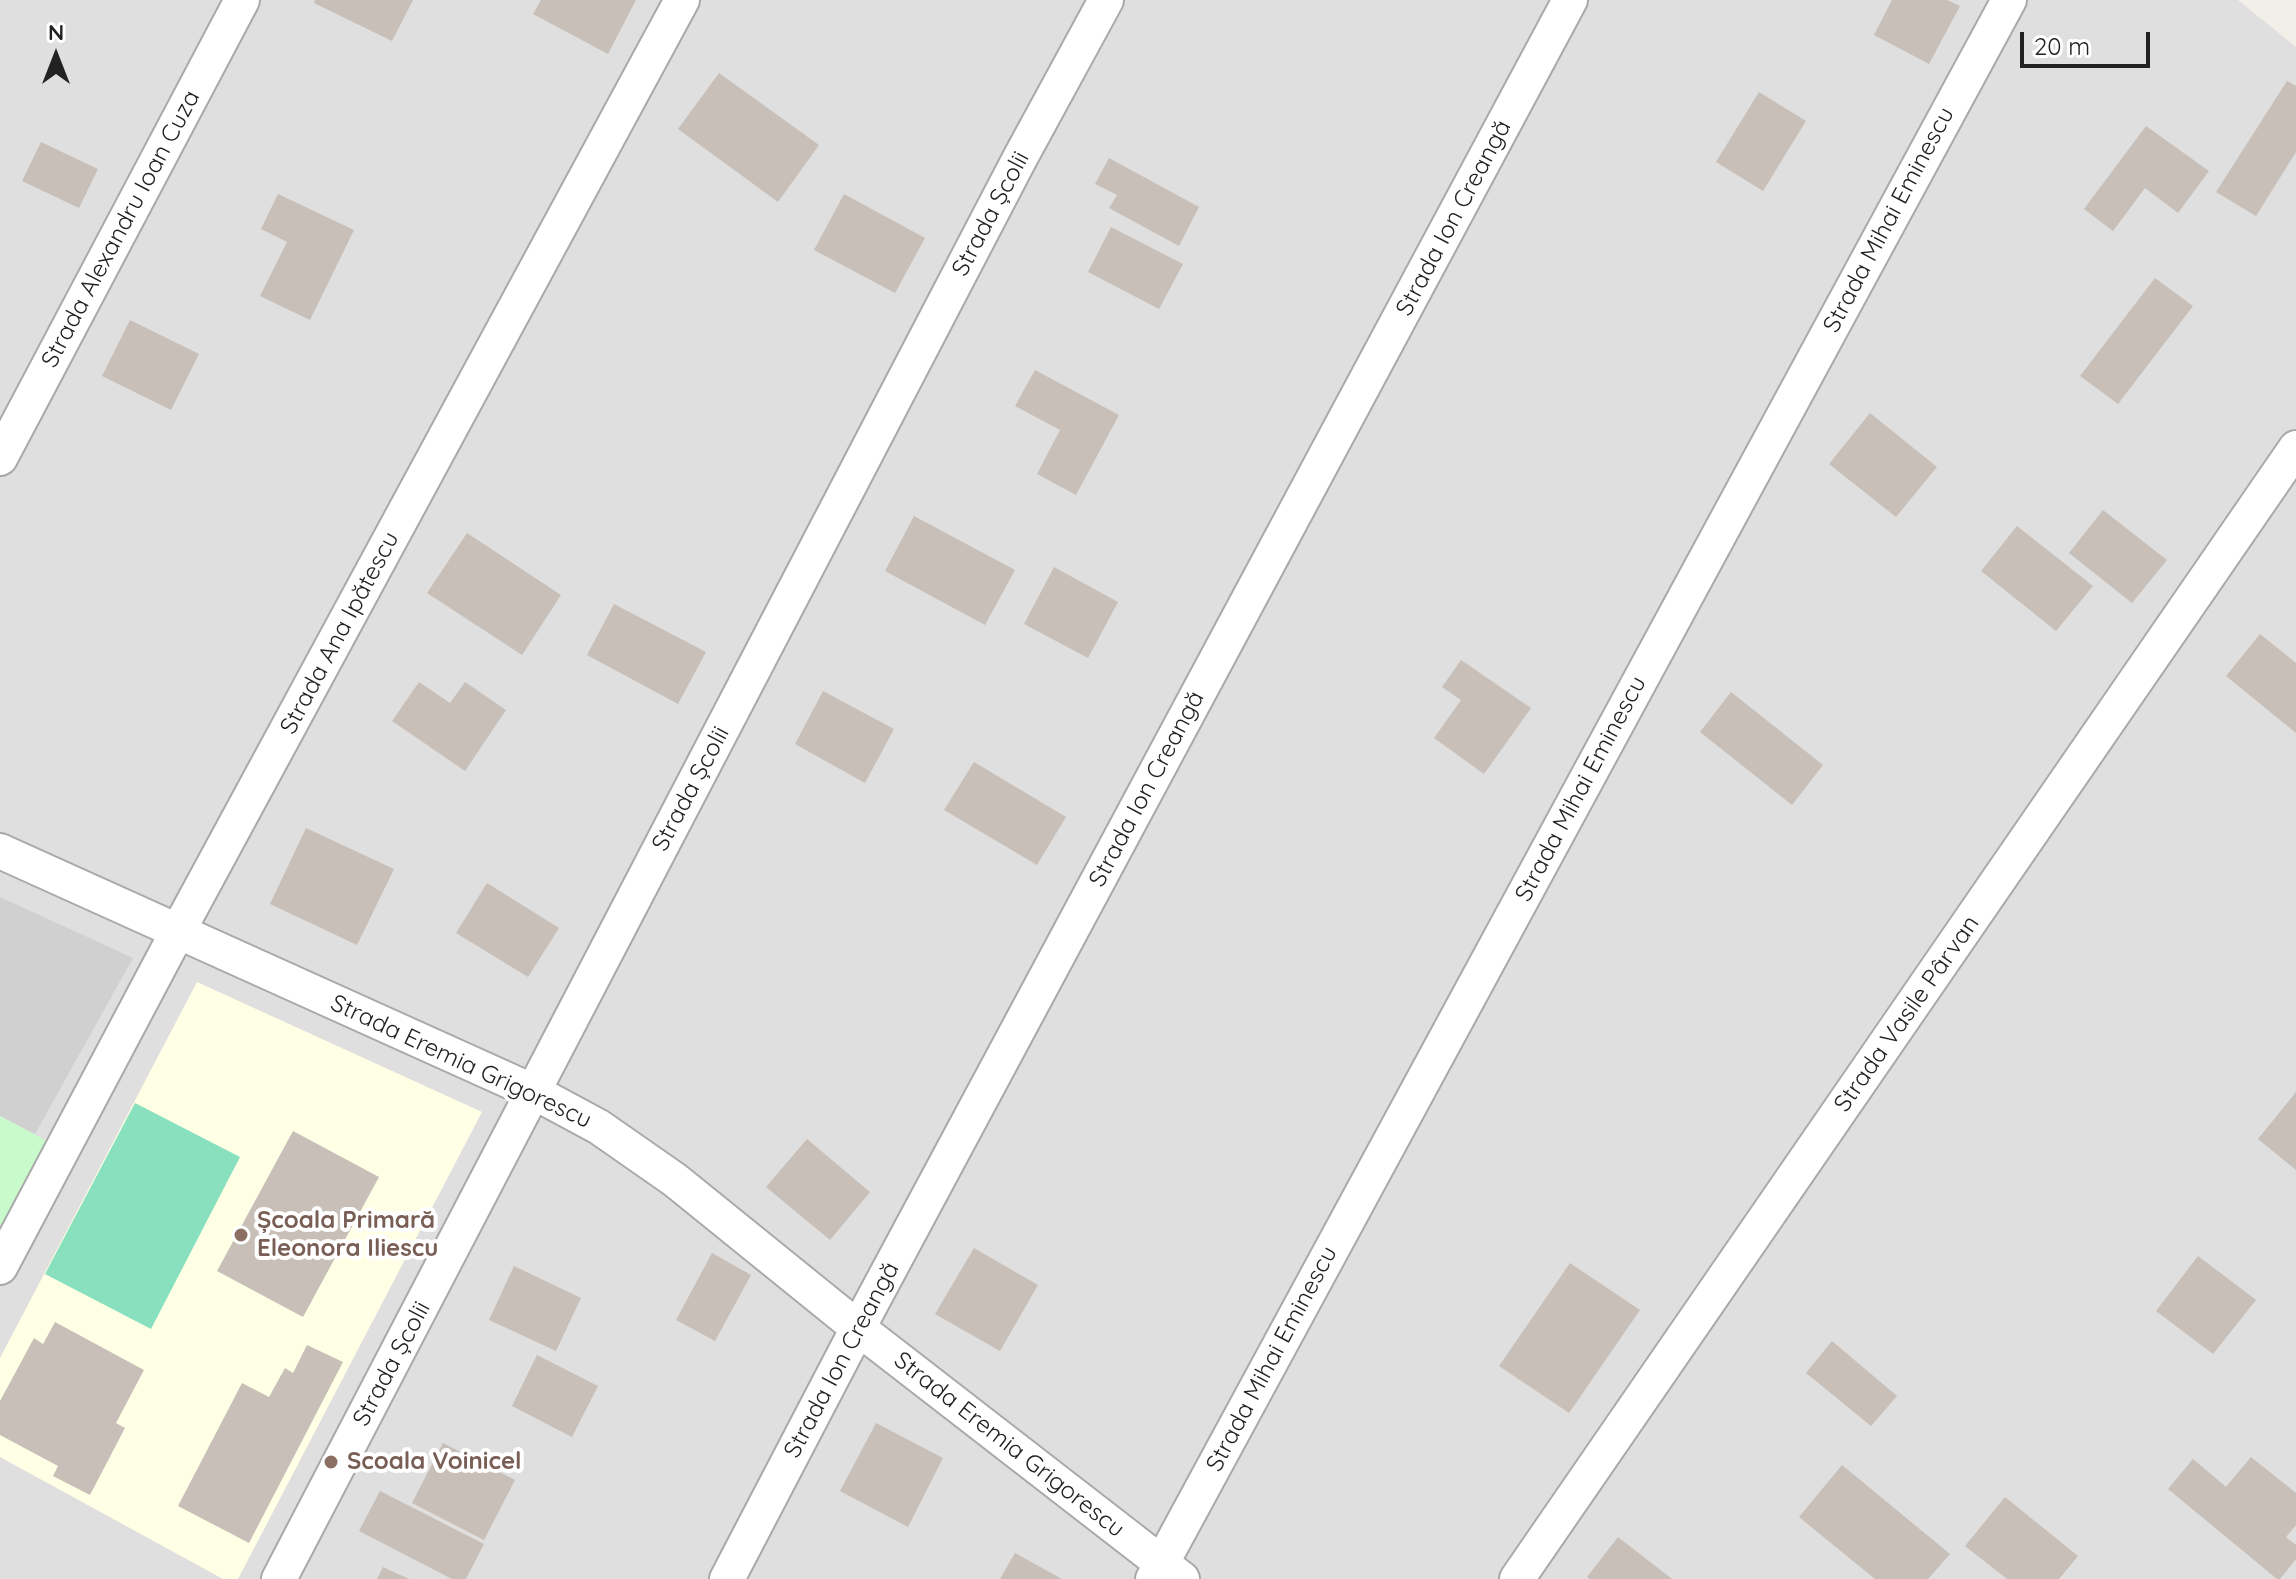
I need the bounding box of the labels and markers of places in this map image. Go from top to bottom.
place label: Școala Primară Eleonora Iliescu [257,1207,438,1263]
marker: Școala Primară Eleonora Iliescu [232,1226,250,1244]
place label: Scoala Voinicel [347,1448,522,1476]
marker: Scoala Voinicel [322,1453,340,1471]

